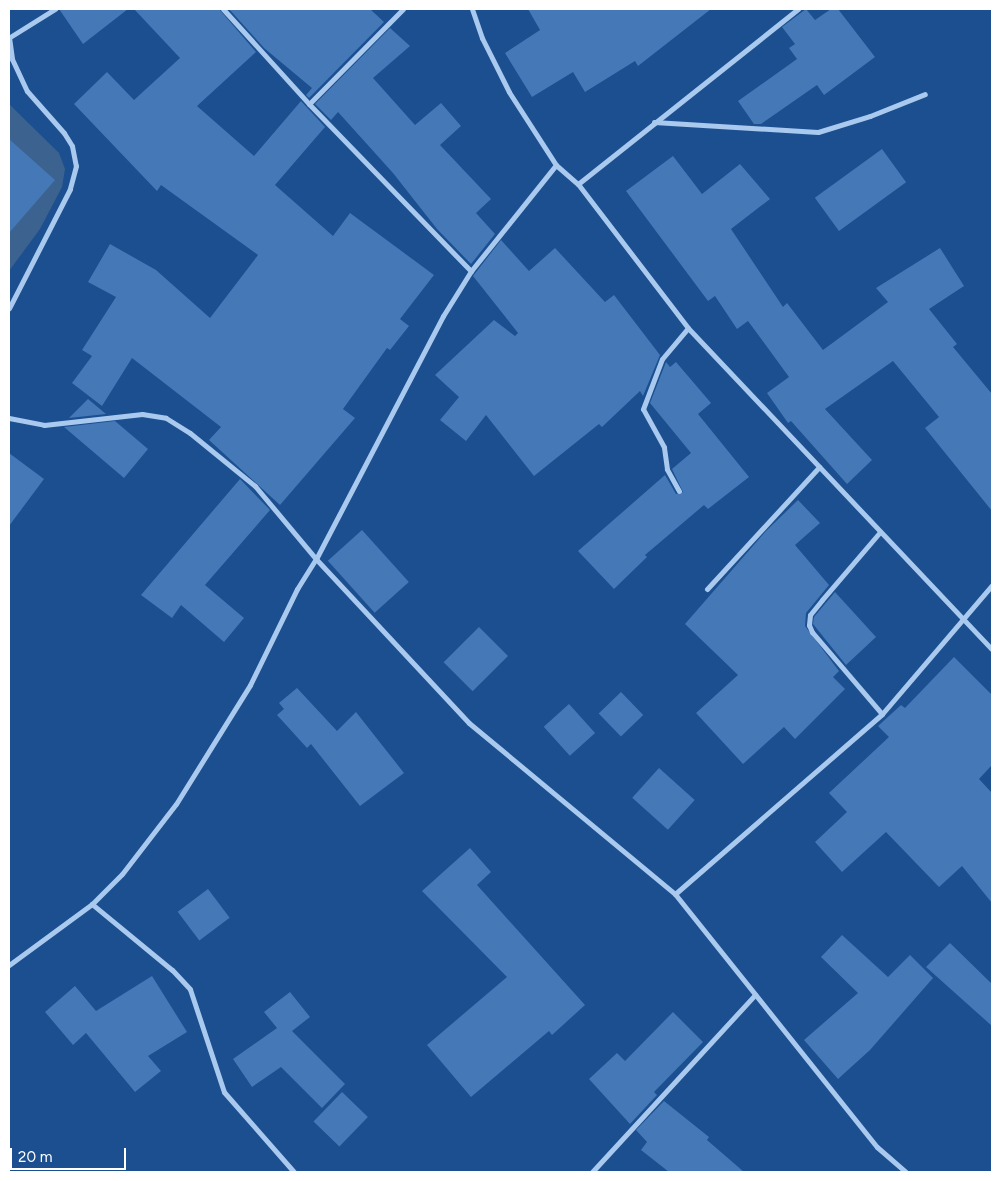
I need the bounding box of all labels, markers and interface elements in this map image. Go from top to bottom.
scale bar [12,1138,129,1170]
text: 20 m [18,1148,52,1166]

